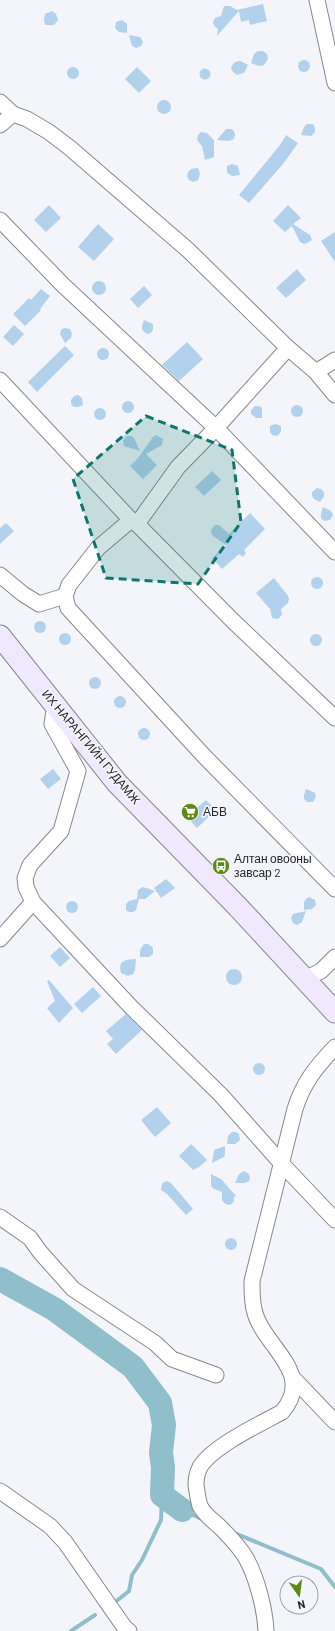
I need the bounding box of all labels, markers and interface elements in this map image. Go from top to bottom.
street label: ИХ НАРАНГИЙН ГУДАМЖ [39,686,144,807]
supermarket icon: АБВ [180,802,200,822]
place label: АБВ [203,804,227,818]
place label: Алтан овооны завсар 2 [234,851,312,880]
bus stop icon: Алтан овооны завсар 2 [211,856,231,876]
north arrow [279,1575,319,1615]
text: N [296,1598,307,1612]

